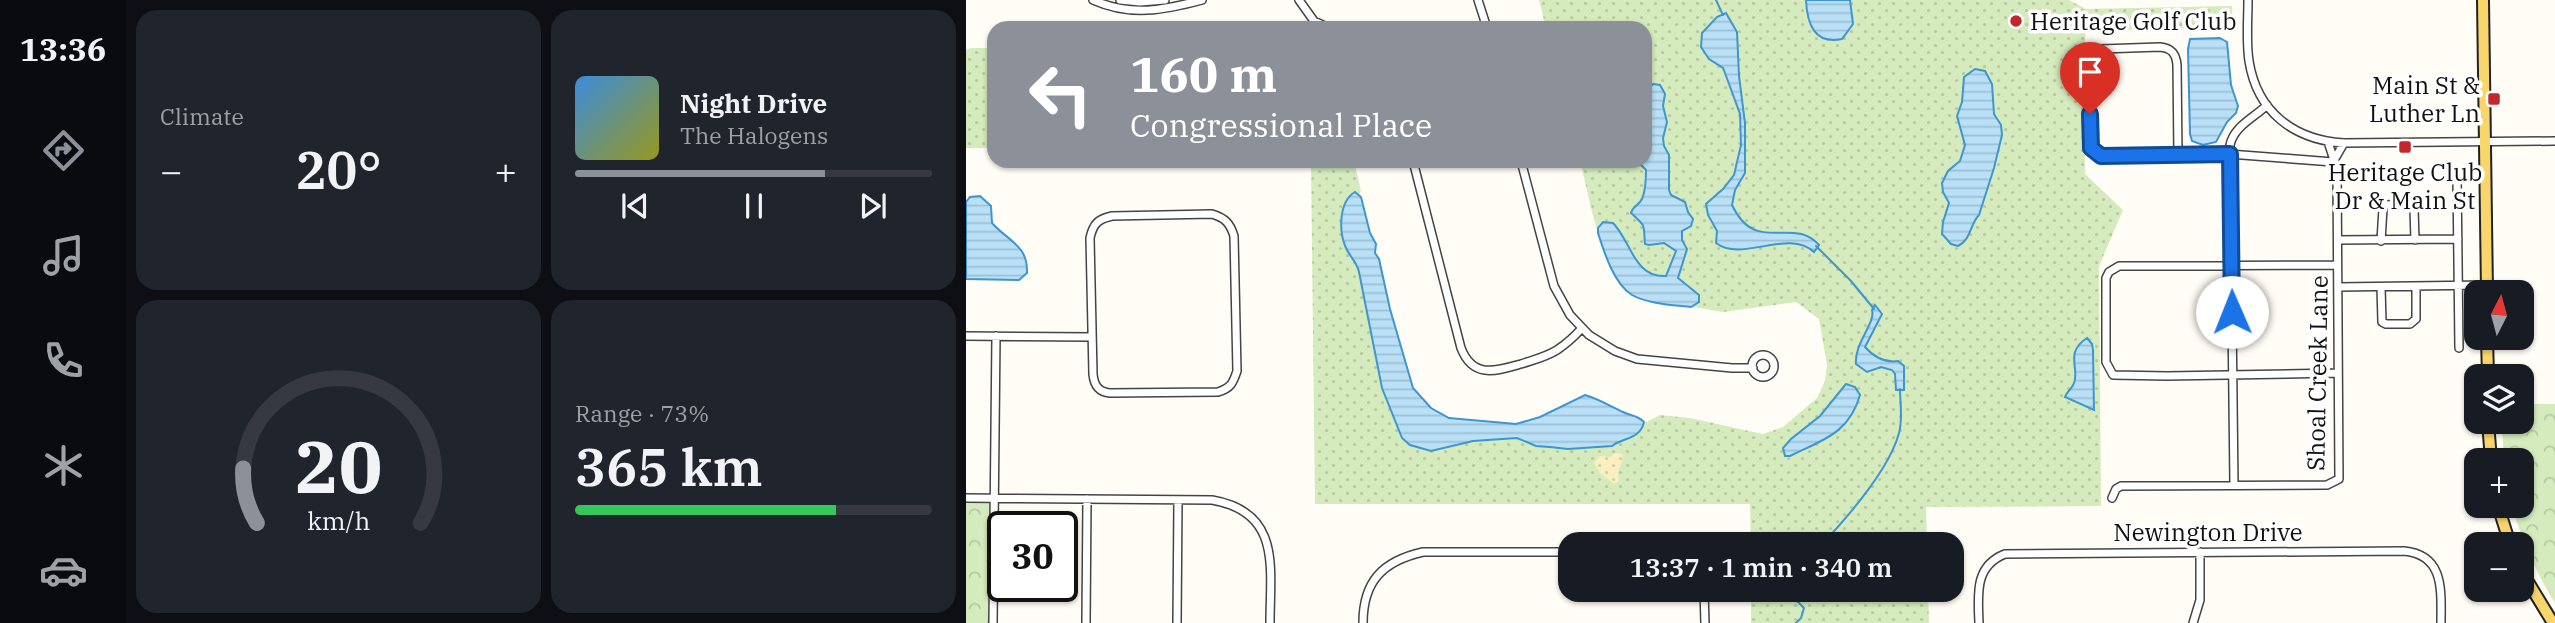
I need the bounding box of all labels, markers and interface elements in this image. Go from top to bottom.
place label: Heritage Golf Club [2030,5,2237,37]
marker: Heritage Golf Club [2008,13,2024,29]
text: 13:36 [20,28,106,70]
text: 160 m [1130,42,1277,105]
pin [2060,42,2120,114]
icon: left [1015,49,1106,140]
icon: arrive [2071,53,2109,91]
place label: Main St & Luther Ln [2369,69,2480,129]
text: Night Drive [680,86,827,120]
marker: Main St & Luther Ln [2486,91,2502,107]
text: Climate [160,101,244,131]
text: Congressional Place [1130,104,1432,146]
text: The Halogens [680,120,828,150]
icon: directions [39,126,88,175]
text: 20° [295,136,382,203]
marker: Heritage Club Dr & Main St [2397,139,2413,155]
text: − [160,146,183,195]
text: + [494,146,517,195]
place label: Heritage Club Dr & Main St [2328,156,2482,216]
icon: previous [616,187,654,225]
icon: pause [735,187,773,225]
icon: next [854,187,892,225]
icon: music [39,231,88,280]
position arrow [2195,275,2269,349]
street label: Shoal Creek Lane [2299,275,2335,471]
north arrow [2464,280,2534,350]
map controls [2464,280,2534,602]
icon: phone [39,336,88,385]
button: layers [2464,364,2534,434]
text: Range · 73% [575,398,709,428]
text: 20 [295,418,382,513]
text: 365 km [575,433,763,500]
icon: climate [39,441,88,490]
button: + [2464,448,2534,518]
text: km/h [307,503,370,536]
speed limit sign: 30 [987,511,1078,602]
street label: Newington Drive [2113,516,2303,548]
button: − [2464,532,2534,602]
icon: car [39,546,88,595]
text: 13:37 · 1 min · 340 m [1630,550,1892,584]

